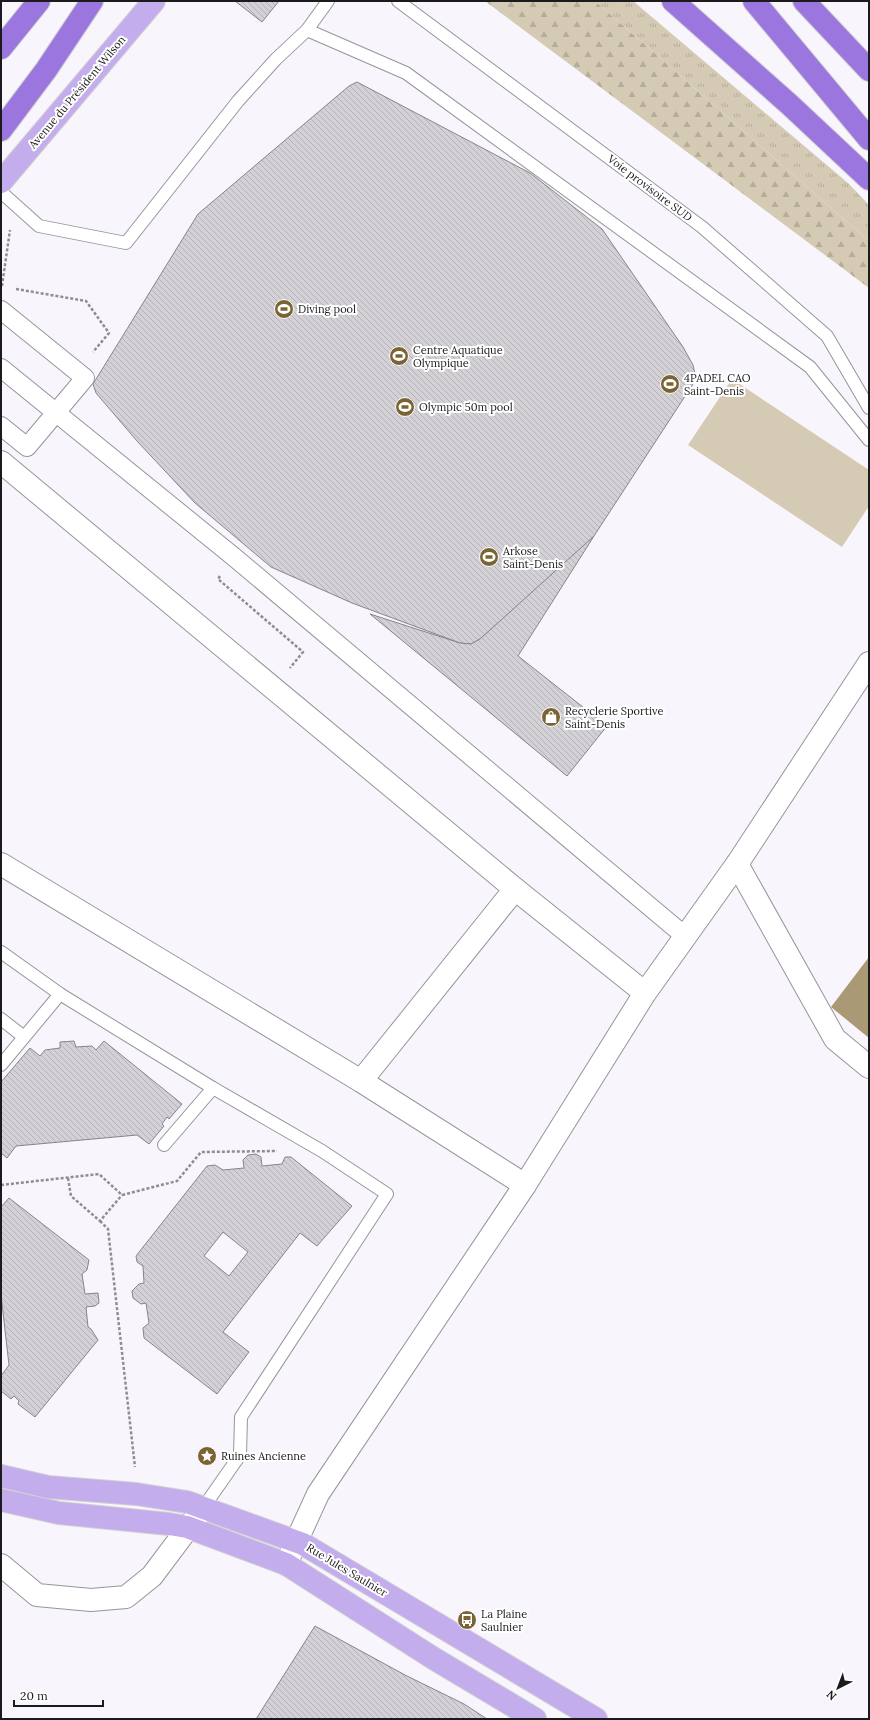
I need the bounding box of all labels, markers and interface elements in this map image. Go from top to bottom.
street label: Avenue du Président Wilson [25,32,129,152]
street label: Voie provisoire SUD [604,151,695,224]
sports icon: Diving pool [273,298,295,320]
place label: Diving pool [298,302,356,316]
place label: Centre Aquatique Olympique [413,343,503,370]
sports icon: Centre Aquatique Olympique [388,345,410,367]
place label: 4PADEL CAO Saint-Denis [684,371,751,398]
sports icon: 4PADEL CAO Saint-Denis [659,373,681,395]
sports icon: Olympic 50m pool [394,396,416,418]
place label: Olympic 50m pool [419,400,513,414]
place label: Arkose Saint-Denis [502,544,563,571]
sports icon: Arkose Saint-Denis [478,546,500,568]
place label: Recyclerie Sportive Saint-Denis [565,704,664,731]
shop icon: Recyclerie Sportive Saint-Denis [540,706,562,728]
place icon: Ruines Ancienne [196,1445,218,1467]
place label: Ruines Ancienne [221,1449,306,1463]
street label: Rue Jules Saulnier [304,1540,390,1600]
place label: La Plaine Saulnier [481,1607,527,1634]
bus stop icon: La Plaine Saulnier [456,1609,478,1631]
north arrow [818,1668,858,1708]
scale bar [14,1682,103,1708]
text: N [823,1687,839,1703]
text: 20 m [20,1688,48,1703]

